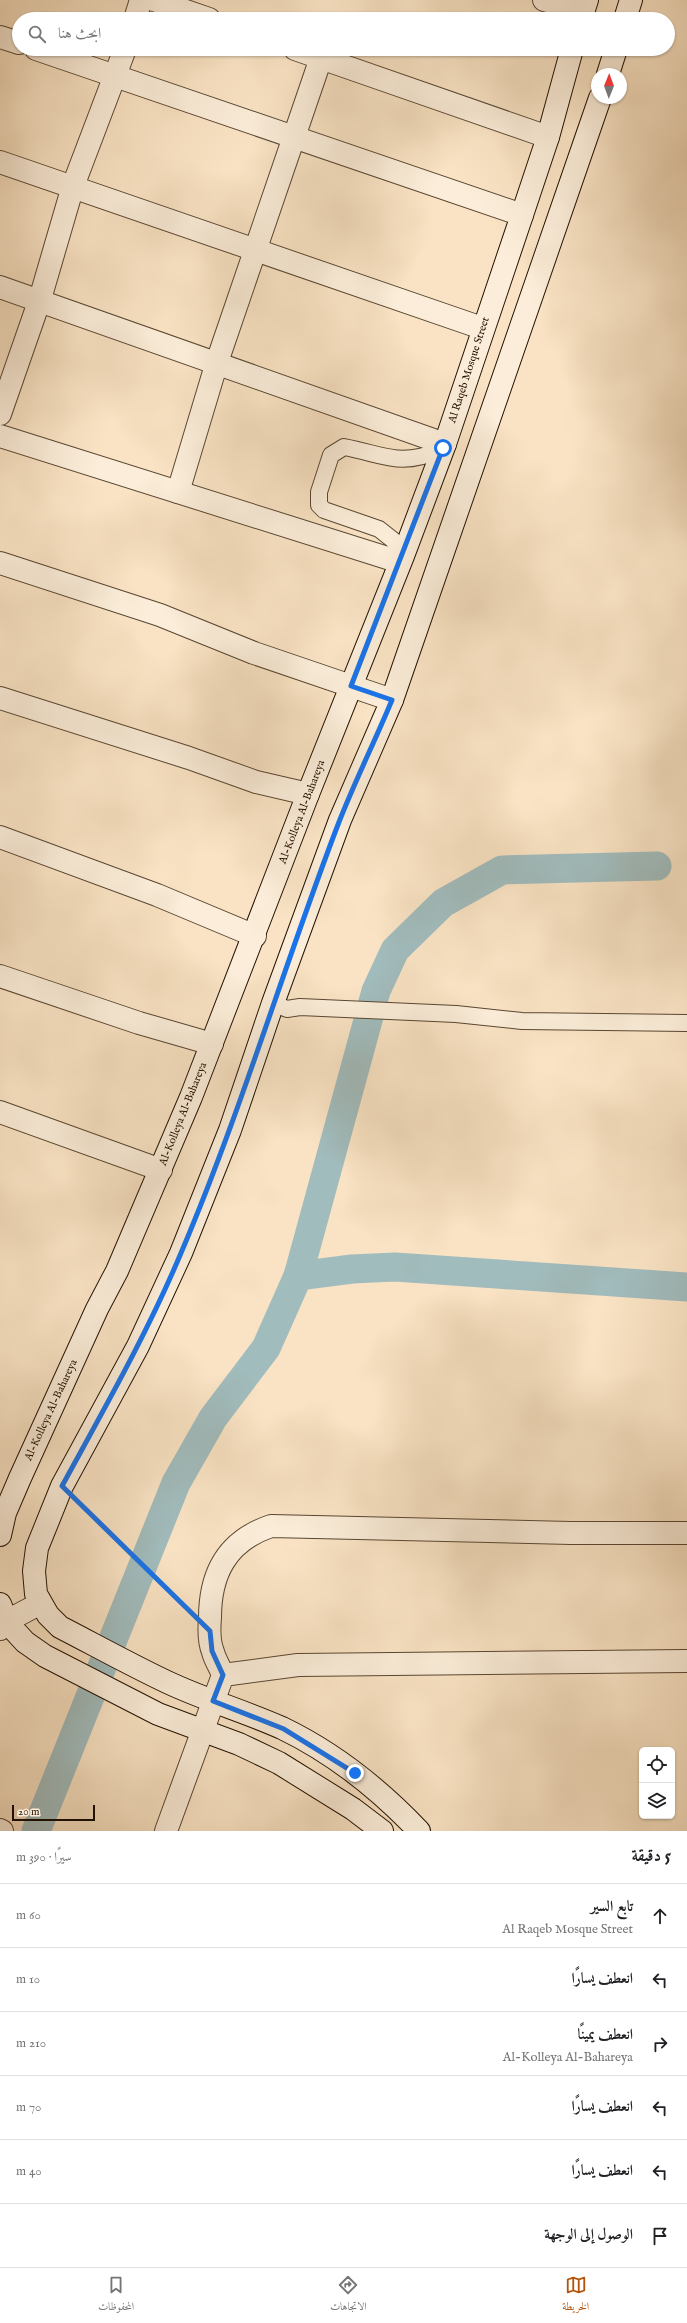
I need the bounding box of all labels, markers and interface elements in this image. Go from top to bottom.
search box [12,12,675,56]
icon: search [26,23,48,45]
text: ابحث هنا [58,24,101,43]
north arrow [591,68,627,104]
street label: Al Raqeb Mosque Street [445,315,493,426]
route start [434,439,452,457]
street label: Al-Kolleya Al-Bahareya [275,758,328,867]
street label: Al-Kolleya Al-Bahareya [155,1060,210,1169]
street label: Al-Kolleya Al-Bahareya [21,1357,81,1464]
map controls [639,1747,675,1819]
button: locate [639,1747,675,1783]
route end [346,1764,364,1782]
button: layers [639,1783,675,1819]
scale bar [12,1803,95,1822]
text: 20 m [18,1805,39,1819]
text: 5 دقيقة [631,1846,671,1867]
text: سيرًا · 390 m [16,1849,72,1866]
text: تابع السير [591,1897,633,1916]
icon: ahead [649,1905,671,1927]
text: 60 m [16,1907,41,1924]
text: Al Raqeb Mosque Street [502,1921,633,1938]
text: انعطف يسارًا [571,1969,633,1988]
icon: left [649,1969,671,1991]
text: 10 m [16,1971,40,1988]
text: انعطف يمينًا [577,2025,633,2044]
icon: right [649,2033,671,2055]
text: 210 m [16,2035,46,2052]
text: Al-Kolleya Al-Bahareya [503,2049,633,2066]
text: انعطف يسارًا [571,2097,633,2116]
icon: left [649,2097,671,2119]
text: 70 m [16,2099,41,2116]
text: انعطف يسارًا [571,2161,633,2180]
icon: left [649,2161,671,2183]
text: 40 m [16,2163,42,2180]
text: الوصول إلى الوجهة [544,2225,633,2244]
icon: arrive [649,2225,671,2247]
tab: المحفوظات [98,2274,134,2317]
tab: الاتجاهات [330,2274,367,2317]
tab: الخريطة [562,2274,589,2317]

